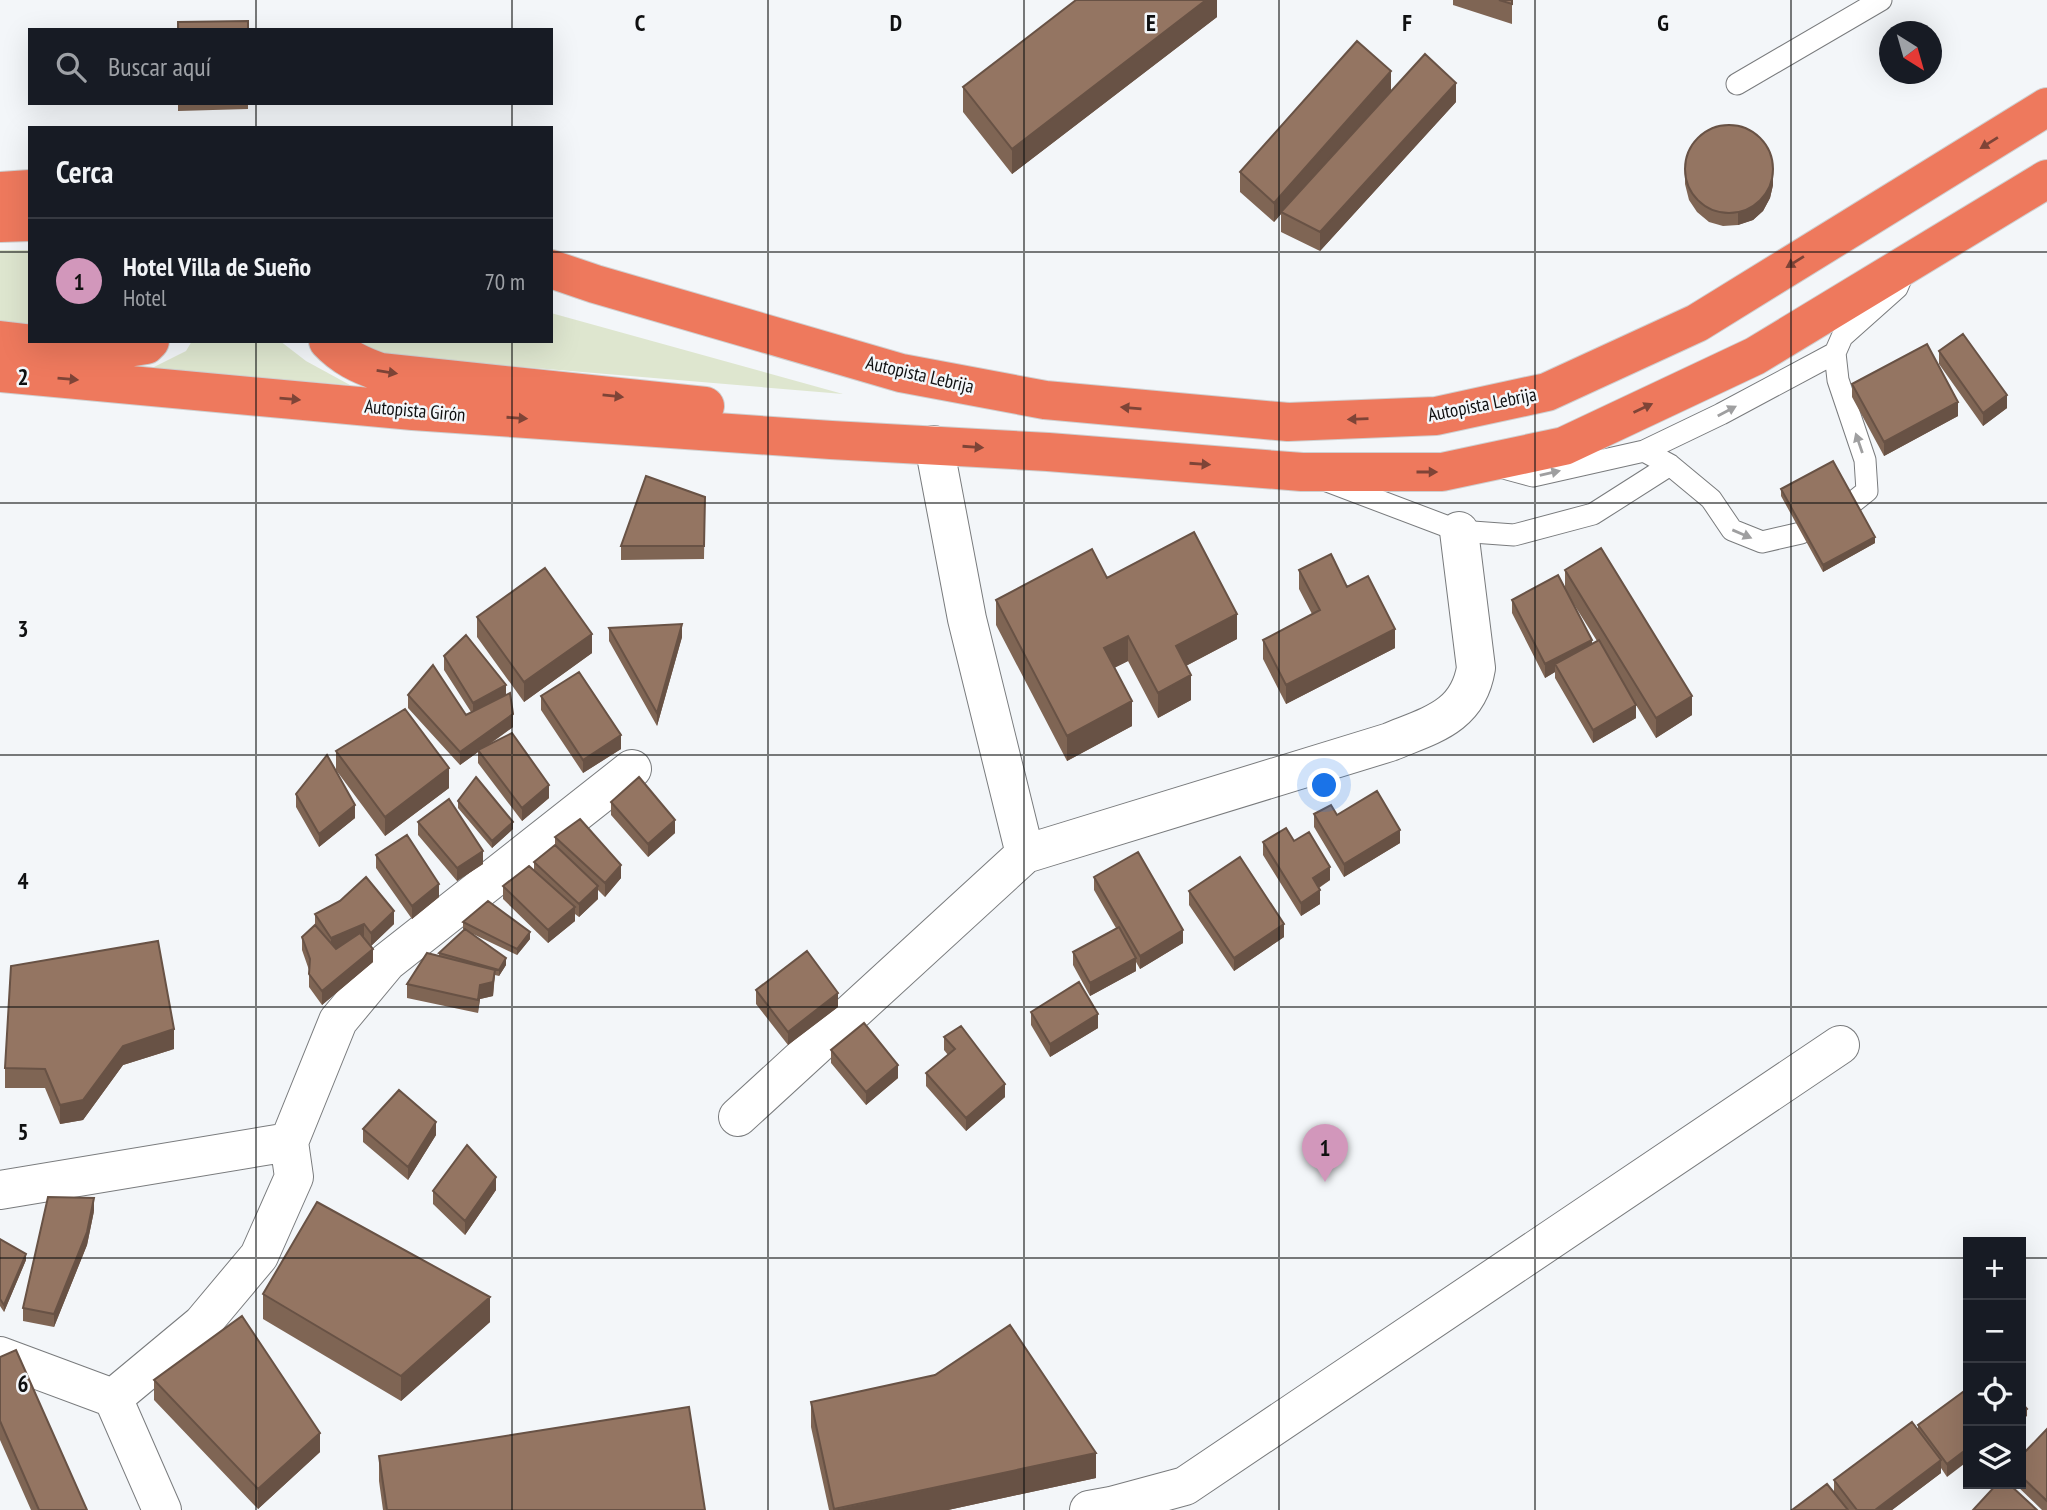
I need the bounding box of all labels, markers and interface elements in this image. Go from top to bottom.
text: C [635,8,646,37]
text: D [890,8,902,37]
text: E [1146,8,1156,37]
text: F [1402,8,1412,37]
text: G [1657,8,1669,37]
north arrow [1879,21,1942,84]
search box [28,28,553,105]
icon: search [52,48,90,86]
text: Buscar aquí [108,50,211,83]
one-way arrow [1979,137,1998,149]
text: Cerca [56,152,113,191]
text: Hotel Villa de Sueño [123,250,311,283]
one-way arrow [1785,256,1805,269]
text: 1 [74,267,85,296]
text: 70 m [484,267,525,296]
text: Hotel [123,283,166,312]
street label: Autopista Lebrija [864,350,976,398]
text: 2 [18,362,29,391]
one-way arrow [376,367,398,378]
one-way arrow [57,374,79,385]
street label: Autopista Lebrija [1426,382,1538,426]
one-way arrow [602,391,624,402]
one-way arrow [280,394,302,405]
street label: Autopista Girón [363,394,467,426]
one-way arrow [1119,402,1141,413]
one-way arrow [1633,403,1654,414]
one-way arrow [1718,405,1737,417]
one-way arrow [506,413,528,424]
one-way arrow [1346,413,1368,424]
one-way arrow [1854,432,1864,453]
one-way arrow [962,442,984,453]
one-way arrow [1189,459,1211,470]
one-way arrow [1416,466,1438,478]
one-way arrow [1539,467,1561,478]
one-way arrow [1732,529,1753,540]
text: 3 [18,614,29,643]
your location [1307,768,1341,802]
text: 4 [18,866,29,895]
text: 5 [18,1117,29,1146]
pin: 1 [1302,1124,1348,1182]
map controls [1963,1237,2026,1489]
button: + [1963,1237,2026,1300]
button: − [1963,1300,2026,1363]
button: locate [1963,1363,2026,1426]
text: 6 [18,1369,29,1398]
button: layers [1963,1426,2026,1489]

